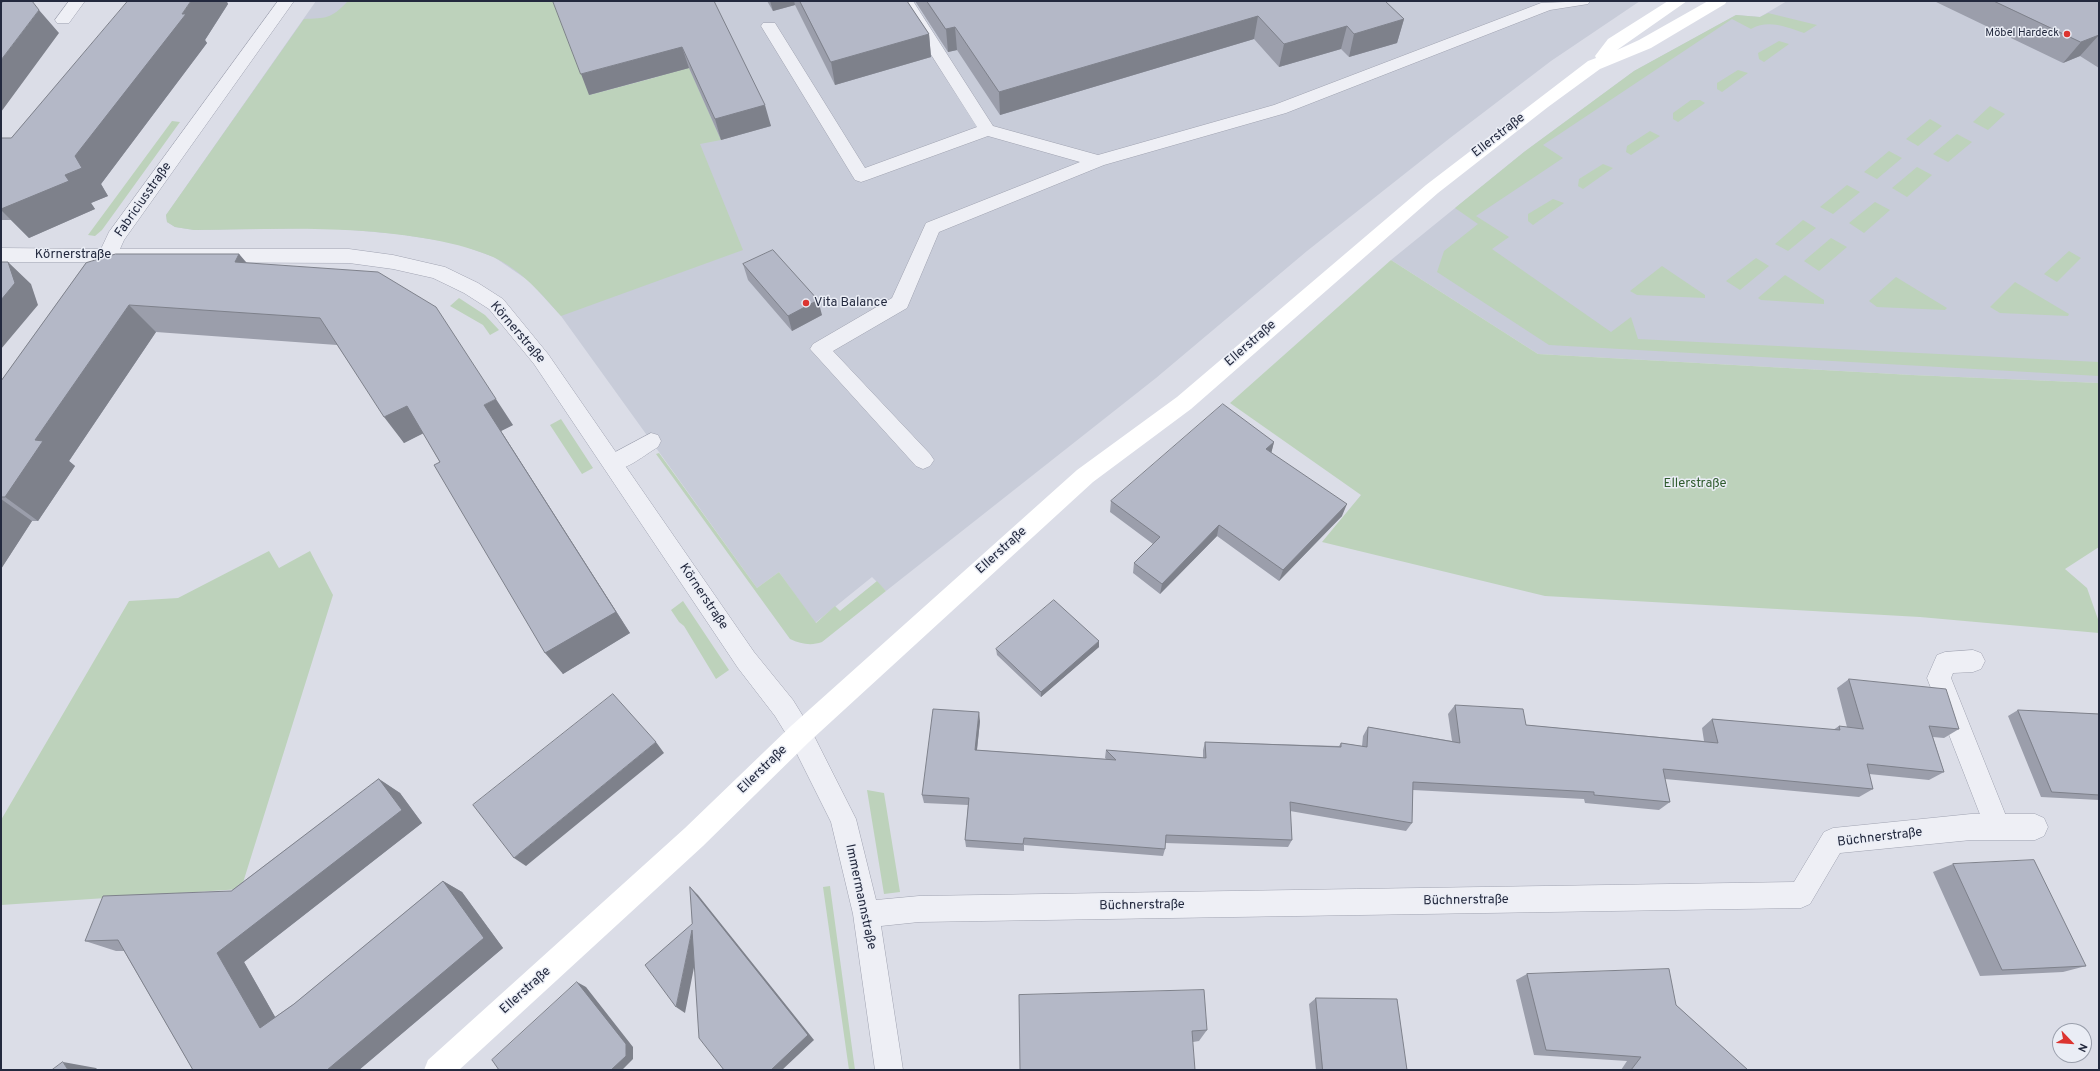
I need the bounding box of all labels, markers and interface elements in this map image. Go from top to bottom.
place label: Möbel Hardeck [1985,27,2059,41]
marker: Möbel Hardeck [2062,29,2072,39]
street label: Ellerstraße [1469,111,1529,161]
street label: Fabriciusstraße [112,159,176,241]
street label: Körnerstraße [35,247,111,263]
place label: Vita Balance [814,295,887,311]
marker: Vita Balance [801,298,811,308]
street label: Körnerstraße [486,299,548,367]
street label: Ellerstraße [1222,318,1280,370]
park label: Ellerstraße [1664,476,1726,492]
street label: Ellerstraße [973,524,1031,578]
street label: Körnerstraße [675,561,731,633]
street label: Ellerstraße [735,743,791,797]
street label: Büchnerstraße [1837,825,1923,851]
street label: Immermannstraße [841,843,879,951]
street label: Büchnerstraße [1423,892,1509,910]
street label: Büchnerstraße [1099,897,1185,915]
street label: Ellerstraße [497,964,555,1018]
north arrow [2052,1023,2092,1063]
text: N [2074,1041,2090,1054]

